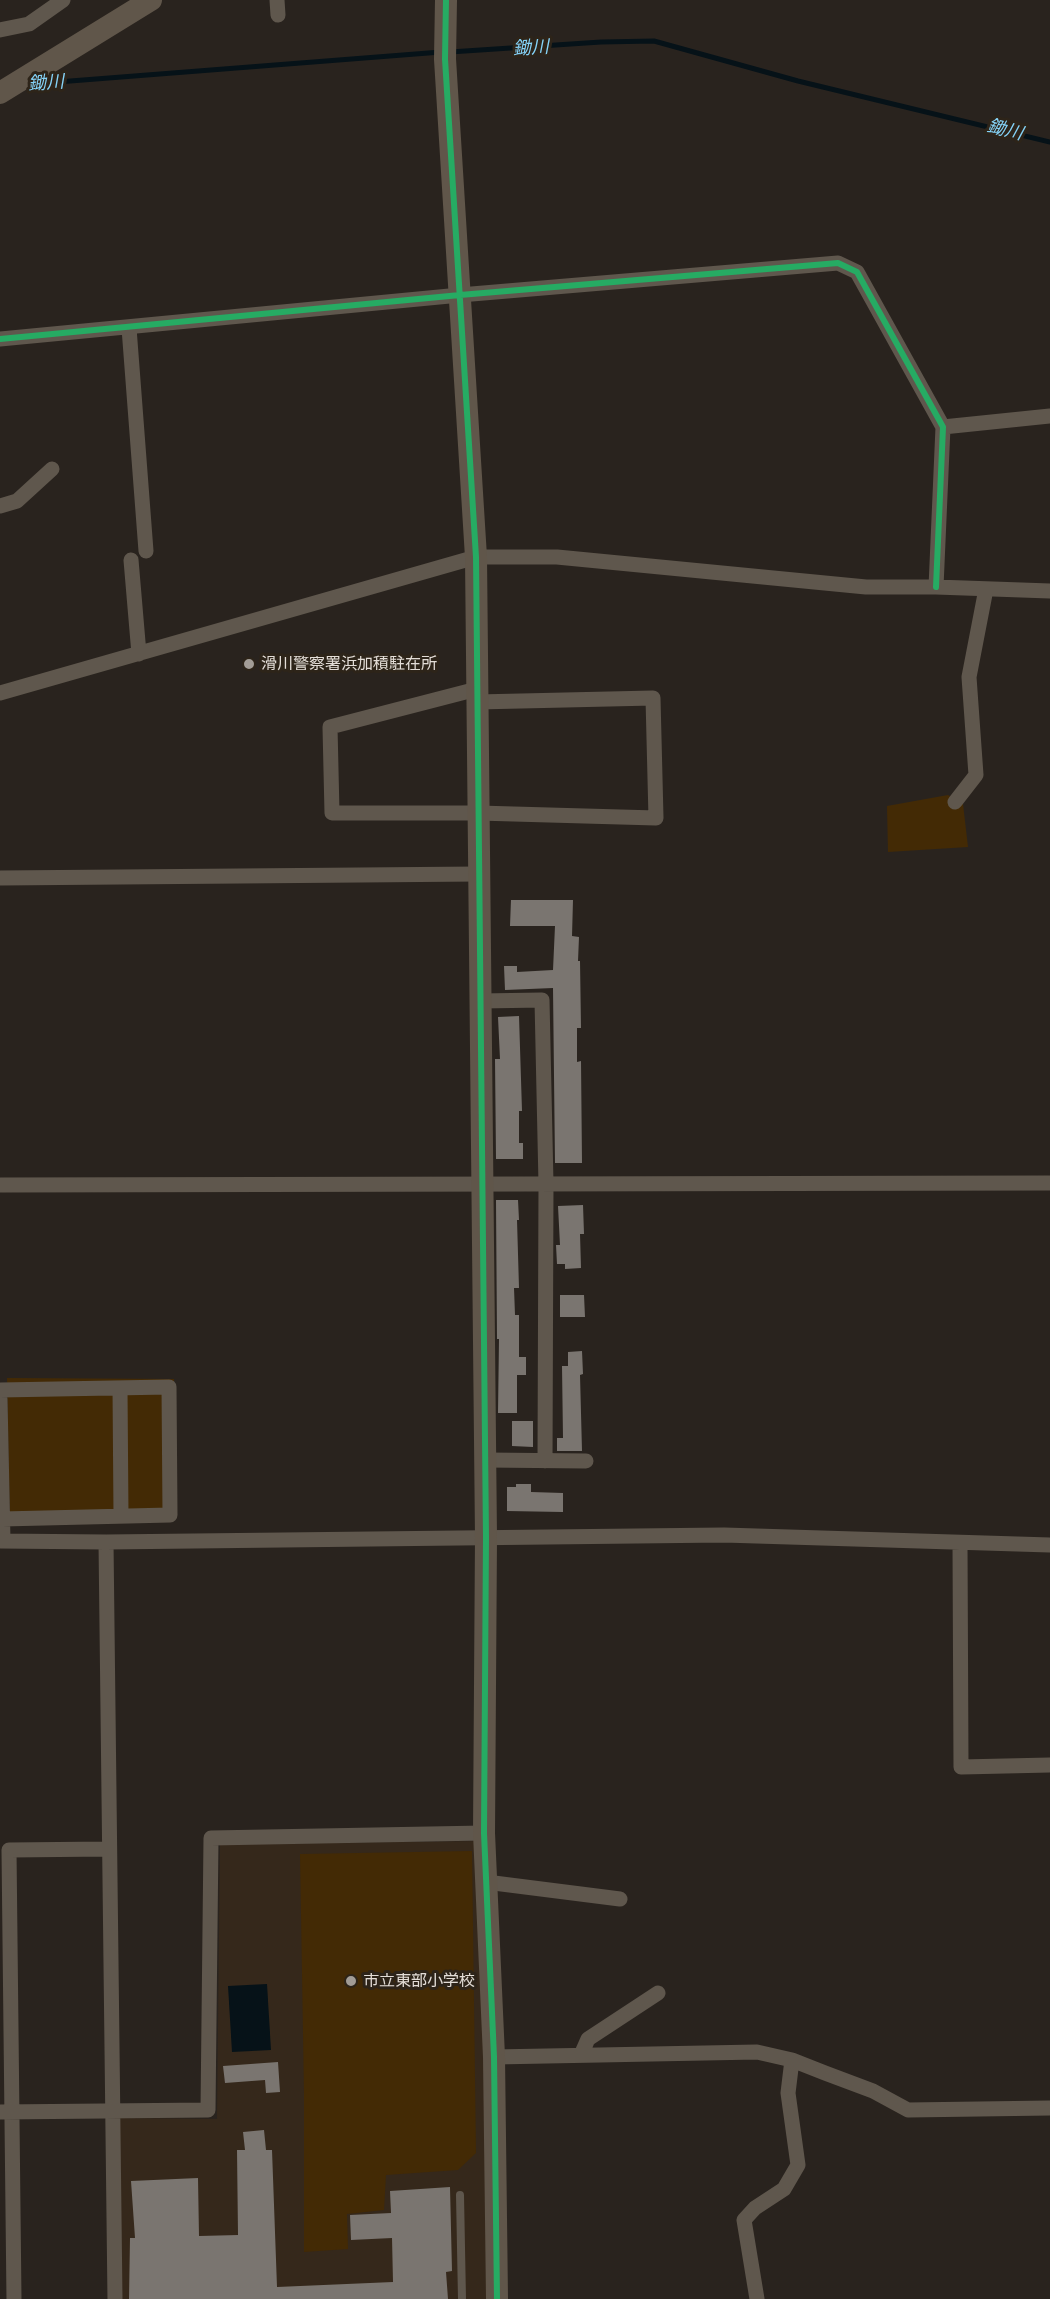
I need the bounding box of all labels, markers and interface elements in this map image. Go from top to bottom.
water label: 鋤川 [512,36,550,60]
water label: 鋤川 [27,71,65,95]
water label: 鋤川 [985,115,1025,145]
place label: 滑川警察署浜加積駐在所 [261,654,437,674]
marker: 滑川警察署浜加積駐在所 [242,657,256,671]
place label: 市立東部小学校 [363,1971,475,1991]
marker: 市立東部小学校 [344,1974,358,1988]

